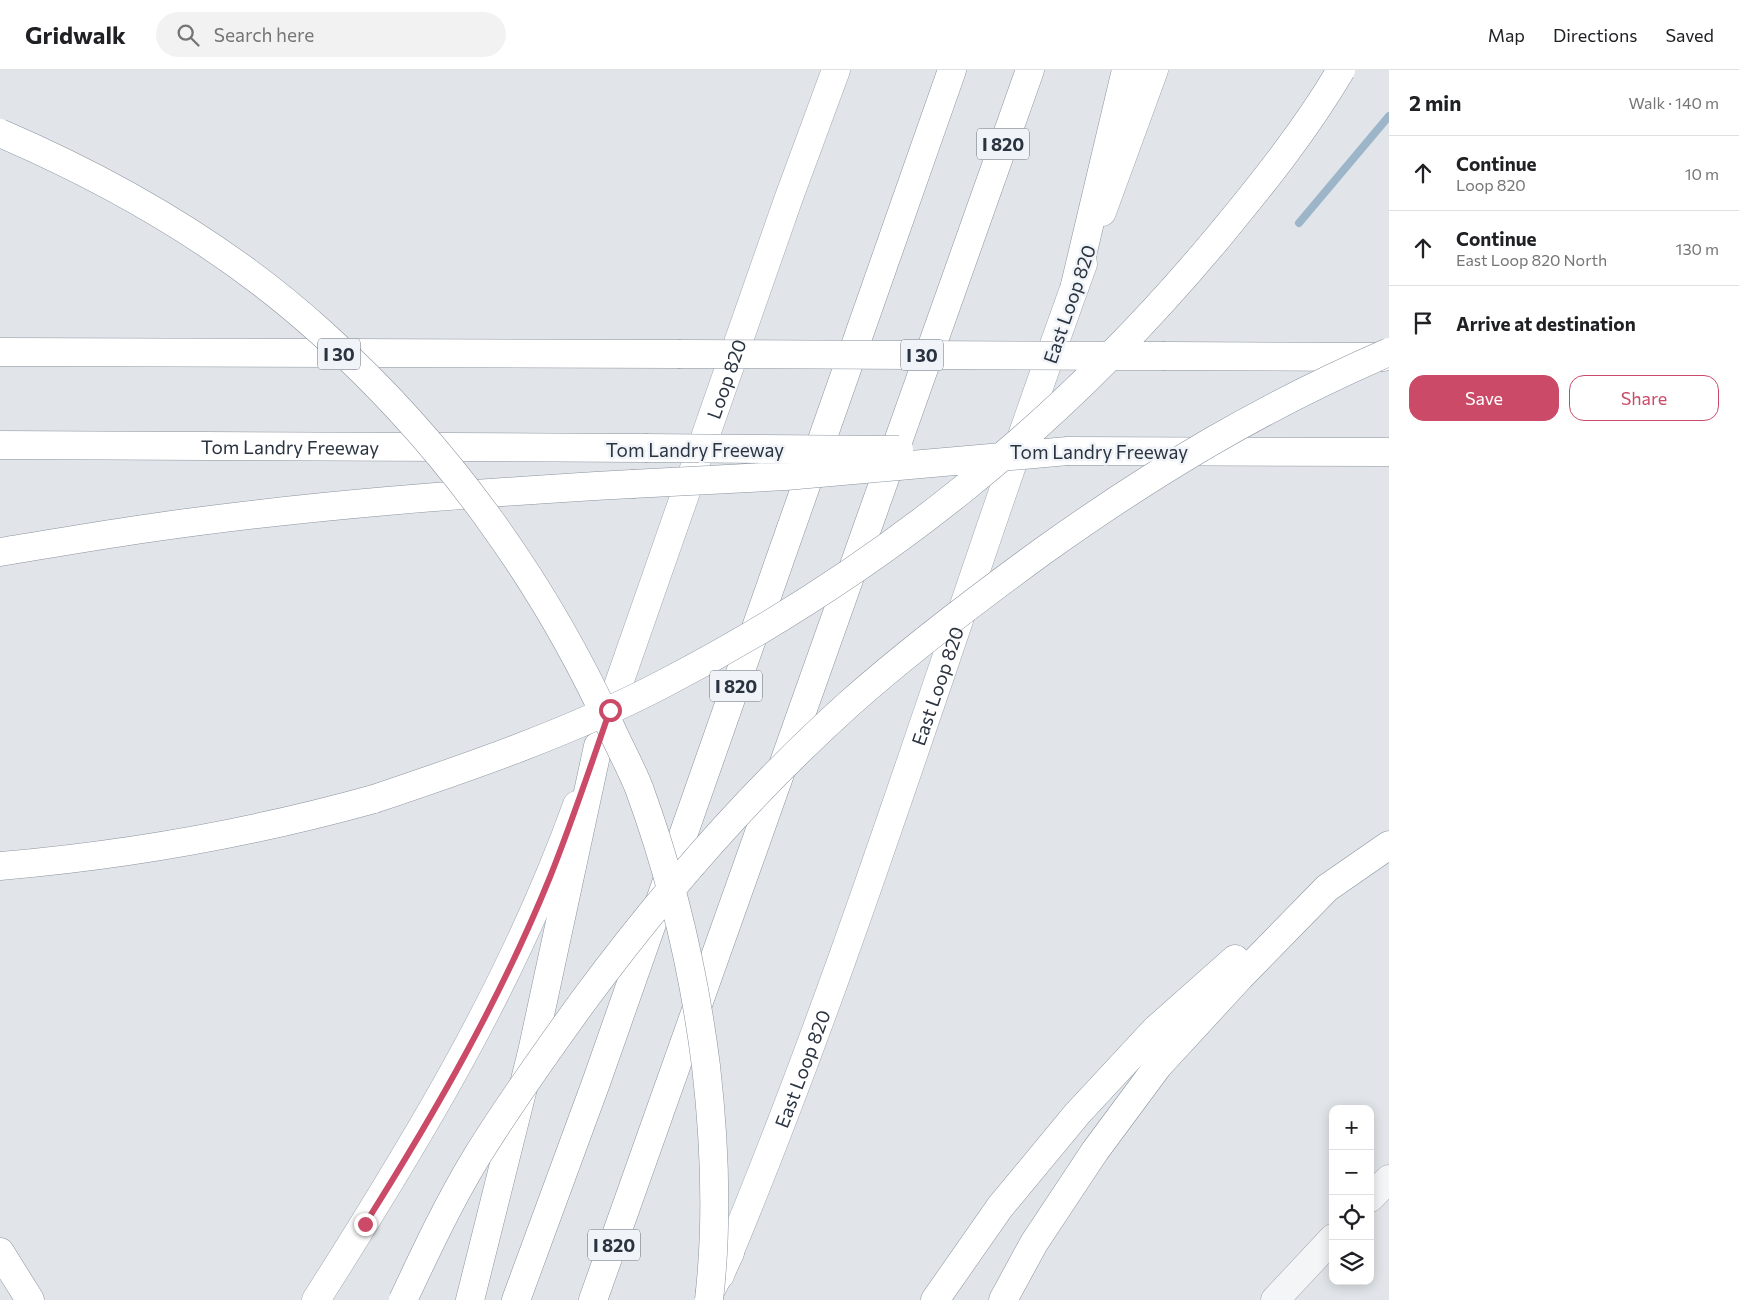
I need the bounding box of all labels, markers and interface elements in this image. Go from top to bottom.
search box [156,12,506,57]
text: Gridwalk [25,20,126,49]
icon: search [174,21,202,49]
text: Search here [214,23,314,46]
text: Map [1488,24,1525,46]
text: Directions [1553,24,1637,46]
text: Saved [1665,24,1714,46]
text: 2 min [1409,90,1461,115]
text: Walk · 140 m [1629,93,1719,112]
road number: I 820 [977,129,1029,160]
text: Continue [1456,152,1536,175]
icon: ahead [1409,159,1437,187]
text: 10 m [1685,164,1719,183]
text: Loop 820 [1456,175,1526,194]
text: Continue [1456,227,1536,250]
icon: ahead [1409,234,1437,262]
text: 130 m [1676,239,1719,258]
street label: East Loop 820 [1038,242,1100,366]
text: East Loop 820 North [1456,250,1607,269]
icon: arrive [1409,309,1437,337]
text: Arrive at destination [1456,312,1636,335]
street label: Loop 820 [701,336,750,422]
road number: I 30 [318,338,360,370]
road number: I 30 [901,340,943,370]
button: Save [1409,375,1559,421]
button: Share [1569,375,1719,421]
street label: Tom Landry Freeway [201,434,379,458]
street label: Tom Landry Freeway [606,438,784,461]
street label: Tom Landry Freeway [1010,440,1188,463]
street label: East Loop 820 [906,623,968,748]
road number: I 820 [710,670,762,702]
route start [599,699,622,722]
street label: East Loop 820 [769,1007,834,1131]
map controls [1329,1105,1374,1285]
button: + [1329,1105,1374,1150]
button: − [1329,1150,1374,1195]
button: locate [1329,1195,1374,1240]
route end [354,1213,377,1236]
road number: I 820 [588,1230,640,1260]
button: layers [1329,1240,1374,1285]

